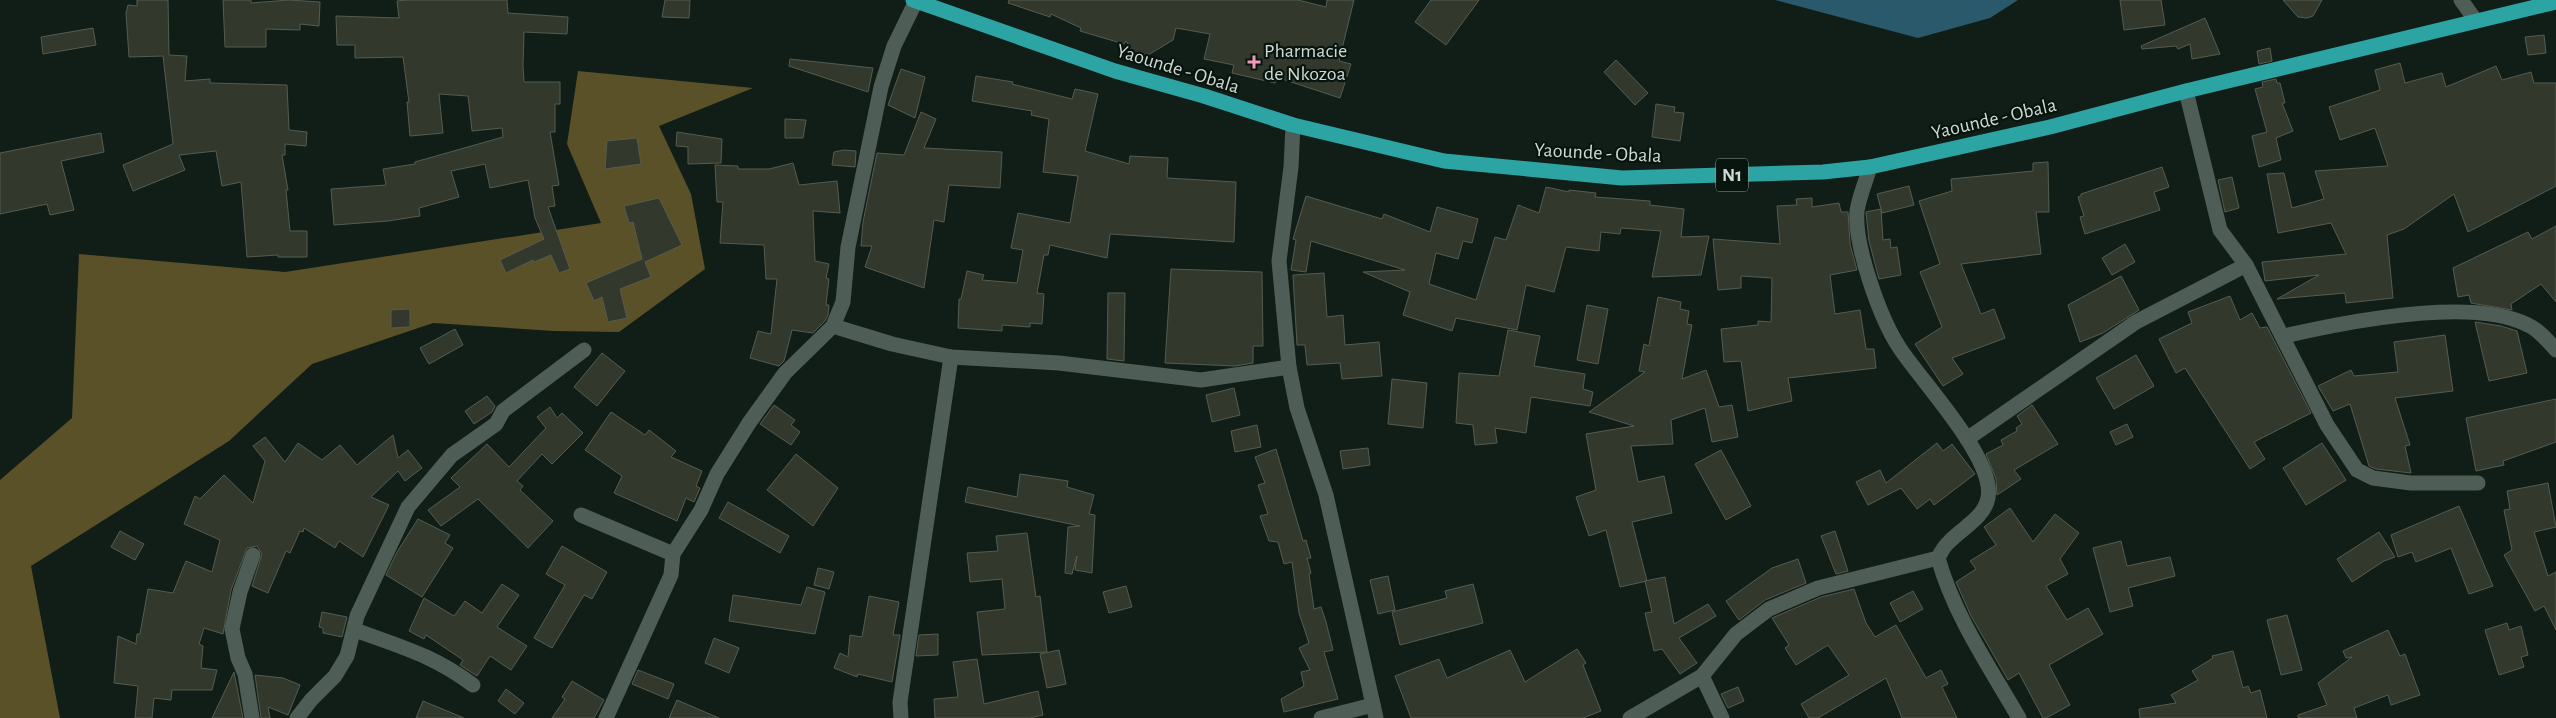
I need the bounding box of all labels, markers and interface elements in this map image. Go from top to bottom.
street label: Yaounde - Obala [1114,41,1242,97]
place label: Pharmacie de Nkozoa [1264,41,1347,84]
marker: Pharmacie de Nkozoa [1248,56,1260,68]
street label: Yaounde - Obala [1930,95,2058,143]
street label: Yaounde - Obala [1534,140,1662,166]
road number: N1 [1716,158,1748,192]

